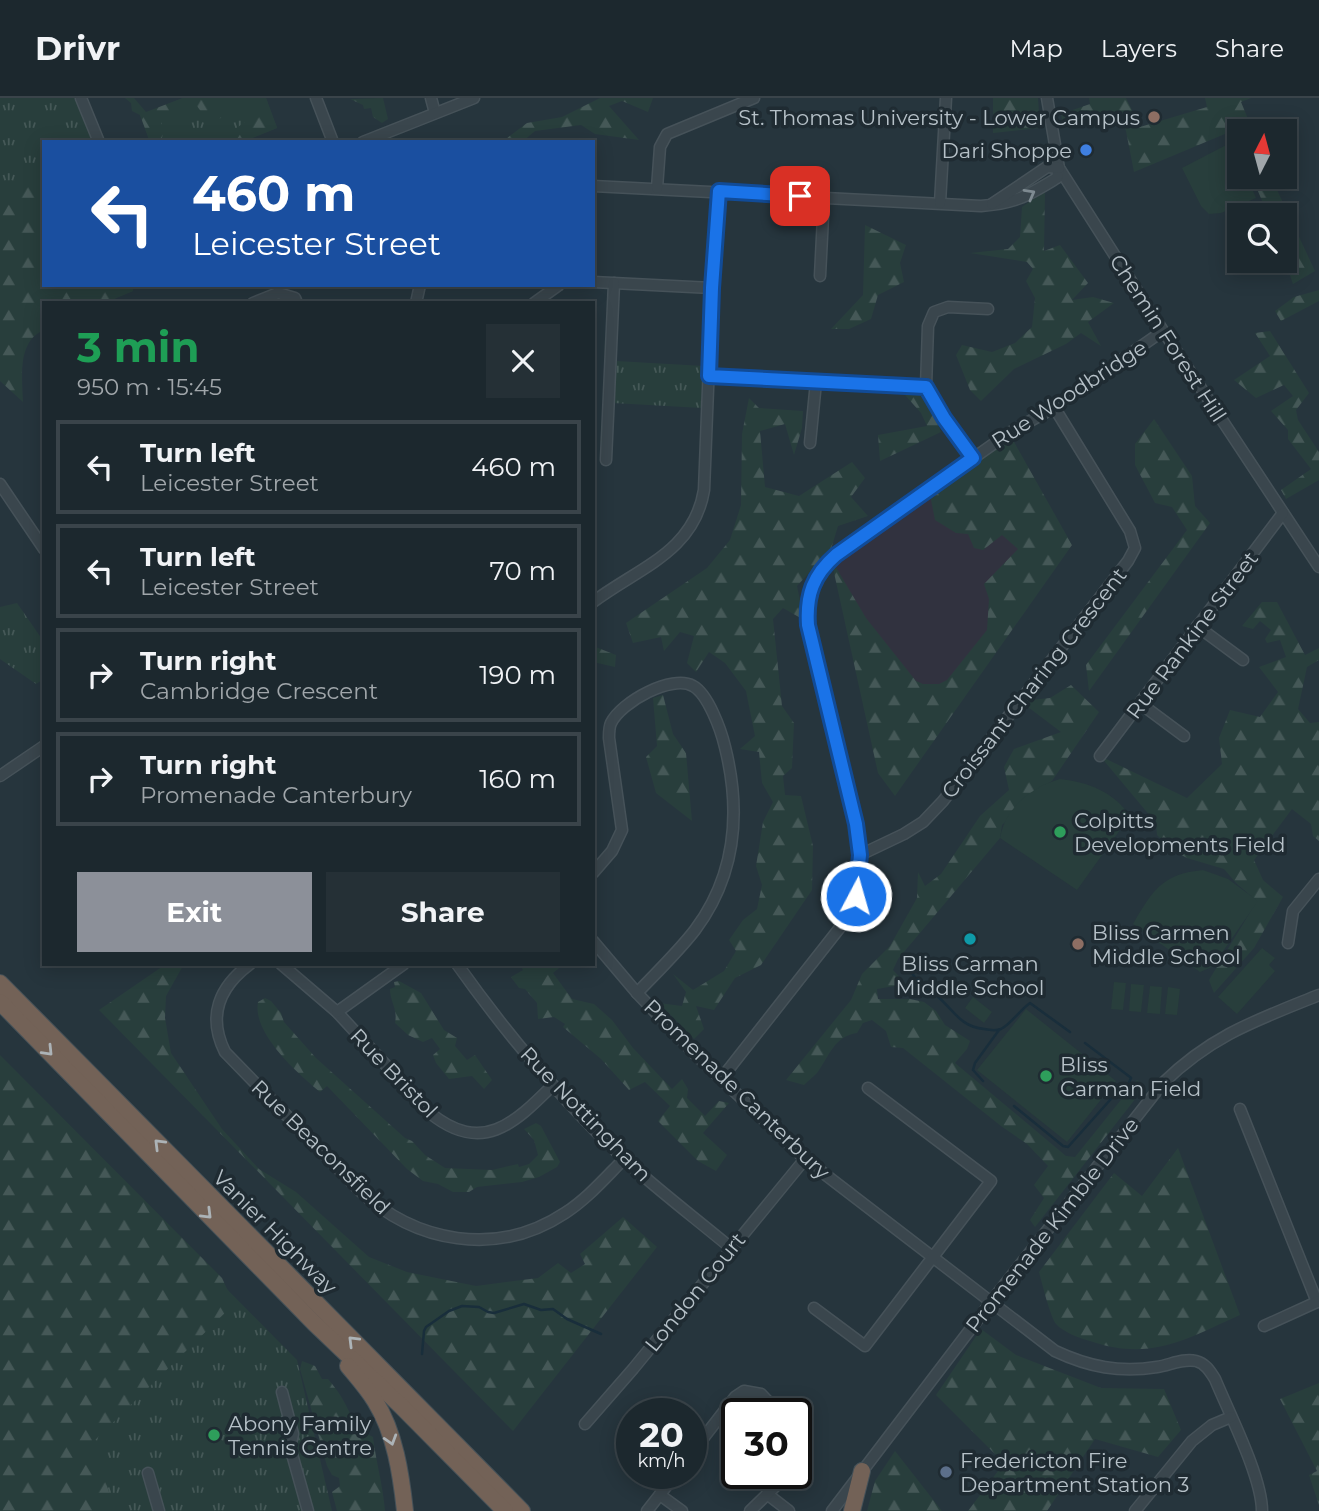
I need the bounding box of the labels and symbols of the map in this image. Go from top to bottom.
place label: St. Thomas University - Lower Campus [738,105,1140,130]
marker: St. Thomas University - Lower Campus [1146,109,1162,125]
north arrow [1227,119,1297,189]
place label: Dari Shoppe [941,138,1072,163]
marker: Dari Shoppe [1078,142,1094,158]
pin [770,166,830,226]
one-way arrow [1022,189,1035,202]
street label: Chemin Forest Hill [1105,250,1231,426]
street label: Rue Woodbridge [987,335,1151,453]
street label: Rue Rankine Street [1121,546,1263,724]
street label: Croissant Charing Crescent [936,563,1132,803]
place label: Colpitts Developments Field [1074,808,1286,857]
marker: Colpitts Developments Field [1052,824,1068,840]
position arrow [819,859,893,933]
place label: Bliss Carmen Middle School [1092,920,1241,969]
marker: Bliss Carman Middle School [962,931,978,947]
marker: Bliss Carmen Middle School [1070,936,1086,952]
place label: Bliss Carman Middle School [896,951,1044,1000]
street label: Promenade Canterbury [639,994,835,1185]
street label: Rue Bristol [345,1023,443,1123]
street label: Rue Nottingham [515,1041,657,1187]
one-way arrow [39,1043,52,1056]
place label: Bliss Carman Field [1060,1052,1201,1101]
marker: Bliss Carman Field [1038,1068,1054,1084]
street label: Rue Beaconsfield [247,1075,395,1219]
street label: Promenade Kimble Drive [960,1113,1144,1337]
one-way arrow [154,1139,167,1152]
street label: Vanier Highway [208,1165,343,1300]
one-way arrow [199,1205,212,1218]
street label: London Court [639,1228,751,1356]
one-way arrow [349,1336,362,1349]
speed limit sign: 30 [721,1398,812,1489]
place label: Abony Family Tennis Centre [228,1411,372,1460]
marker: Abony Family Tennis Centre [206,1427,222,1443]
one-way arrow [383,1434,398,1446]
place label: Fredericton Fire Department Station 3 [960,1448,1189,1497]
marker: Fredericton Fire Department Station 3 [938,1464,954,1480]

